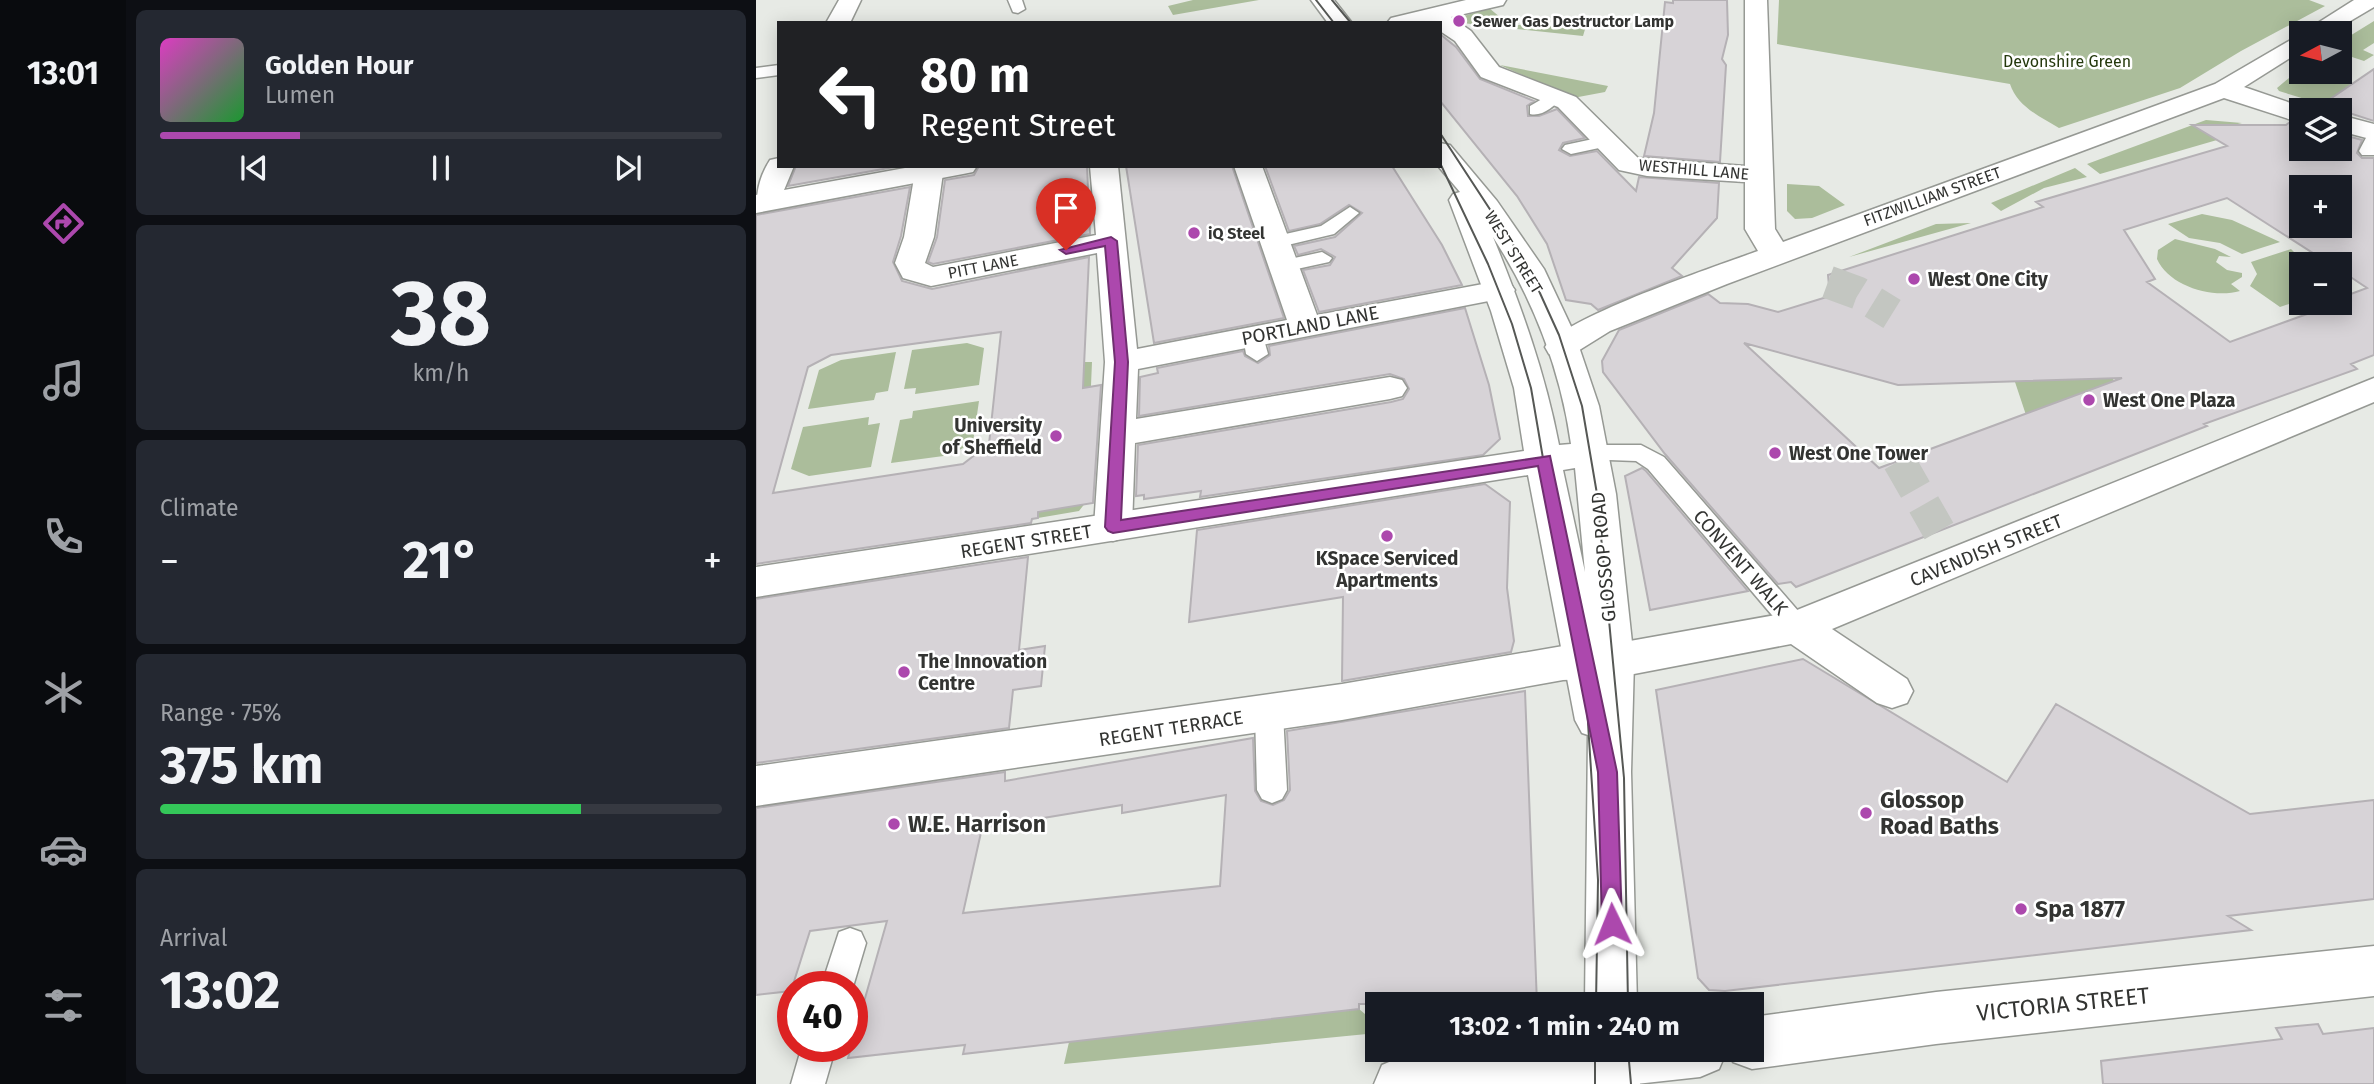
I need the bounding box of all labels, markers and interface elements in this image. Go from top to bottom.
place label: Sewer Gas Destructor Lamp [1473,12,1674,31]
marker: Sewer Gas Destructor Lamp [1451,13,1467,29]
north arrow [2289,21,2352,84]
map controls [2289,21,2352,315]
text: 80 m [920,46,1030,105]
icon: left [805,49,896,140]
text: Golden Hour [265,50,413,81]
park label: Devonshire Green [2003,52,2131,71]
text: 13:01 [27,54,99,92]
text: Lumen [265,81,335,109]
button: layers [2289,98,2352,161]
text: Regent Street [920,106,1116,144]
icon: previous [235,149,273,187]
icon: pause [422,149,460,187]
icon: next [609,149,647,187]
street label: WESTHILL LANE [1638,155,1750,184]
street label: FITZWILLIAM STREET [1861,162,2004,230]
button: + [2289,175,2352,238]
pin [1036,178,1096,250]
icon: arrive [1047,189,1085,227]
icon: directions [39,199,88,248]
street label: WEST STREET [1481,207,1547,298]
place label: iQ Steel [1208,224,1265,243]
marker: iQ Steel [1186,225,1202,241]
street label: PITT LANE [946,250,1020,283]
button: − [2289,252,2352,315]
text: 38 [391,259,491,368]
place label: West One City [1928,268,2048,291]
marker: West One City [1906,271,1922,287]
street label: PORTLAND LANE [1240,301,1381,350]
icon: music [39,356,88,405]
text: km/h [413,359,469,387]
place label: West One Plaza [2103,389,2236,412]
marker: West One Plaza [2081,392,2097,408]
place label: University of Sheffield [942,414,1042,459]
marker: University of Sheffield [1048,428,1064,444]
place label: West One Tower [1789,442,1929,465]
marker: West One Tower [1767,445,1783,461]
street label: GLOSSOP ROAD [1586,491,1621,623]
text: Climate [160,494,239,522]
street label: CONVENT WALK [1689,505,1793,620]
street label: CAVENDISH STREET [1907,509,2066,592]
icon: phone [39,512,88,561]
street label: REGENT STREET [959,520,1094,563]
marker: KSpace Serviced Apartments [1379,528,1395,544]
text: 21° [403,529,480,592]
text: − [160,538,179,584]
text: + [703,538,722,584]
place label: KSpace Serviced Apartments [1316,547,1458,592]
place label: The Innovation Centre [918,650,1047,695]
marker: The Innovation Centre [896,664,912,680]
icon: climate [39,668,88,717]
text: Range · 75% [160,699,281,727]
street label: REGENT TERRACE [1097,706,1245,751]
text: 375 km [160,734,323,797]
place label: Glossop Road Baths [1880,786,1999,840]
marker: Glossop Road Baths [1858,805,1874,821]
place label: W.E. Harrison [908,810,1046,838]
marker: W.E. Harrison [886,816,902,832]
icon: car [39,825,88,874]
position arrow [1575,887,1649,961]
place label: Spa 1877 [2035,895,2125,923]
marker: Spa 1877 [2013,901,2029,917]
text: Arrival [160,924,227,952]
text: 13:02 [160,959,280,1022]
speed limit sign: 40 [777,971,868,1062]
icon: filters [39,981,88,1030]
street label: VICTORIA STREET [1975,981,2151,1027]
text: 13:02 · 1 min · 240 m [1449,1011,1680,1042]

